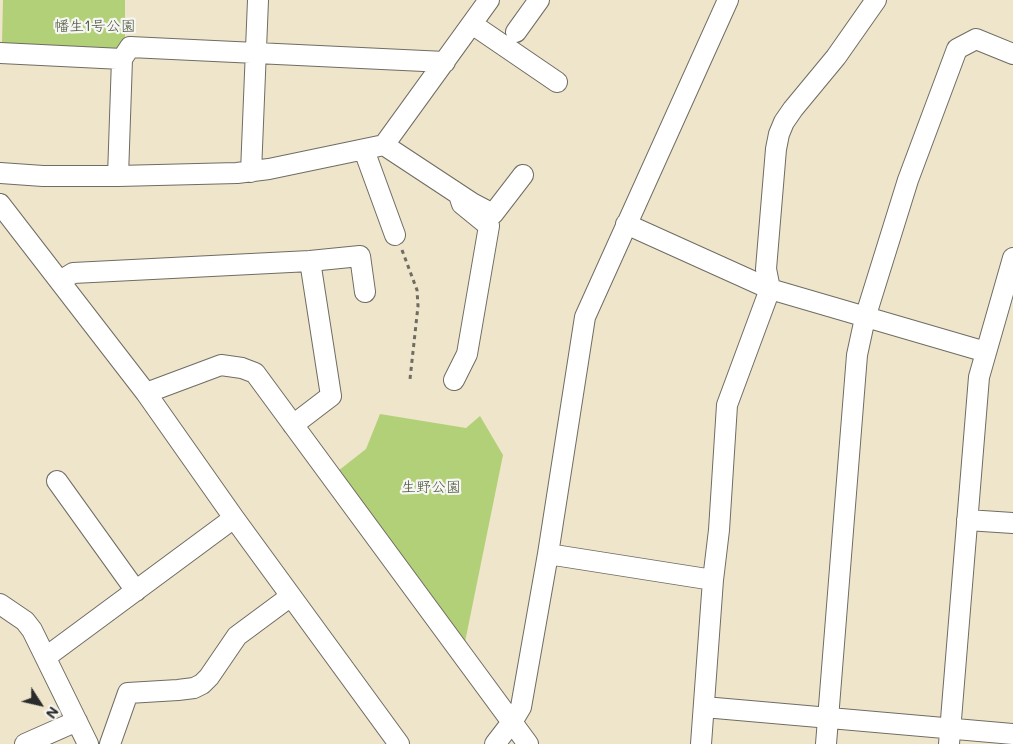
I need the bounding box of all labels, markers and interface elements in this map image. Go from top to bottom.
park label: 幡生1号公園 [54,17,136,35]
park label: 生野公園 [401,478,461,496]
north arrow [15,679,65,729]
text: N [42,703,64,723]

